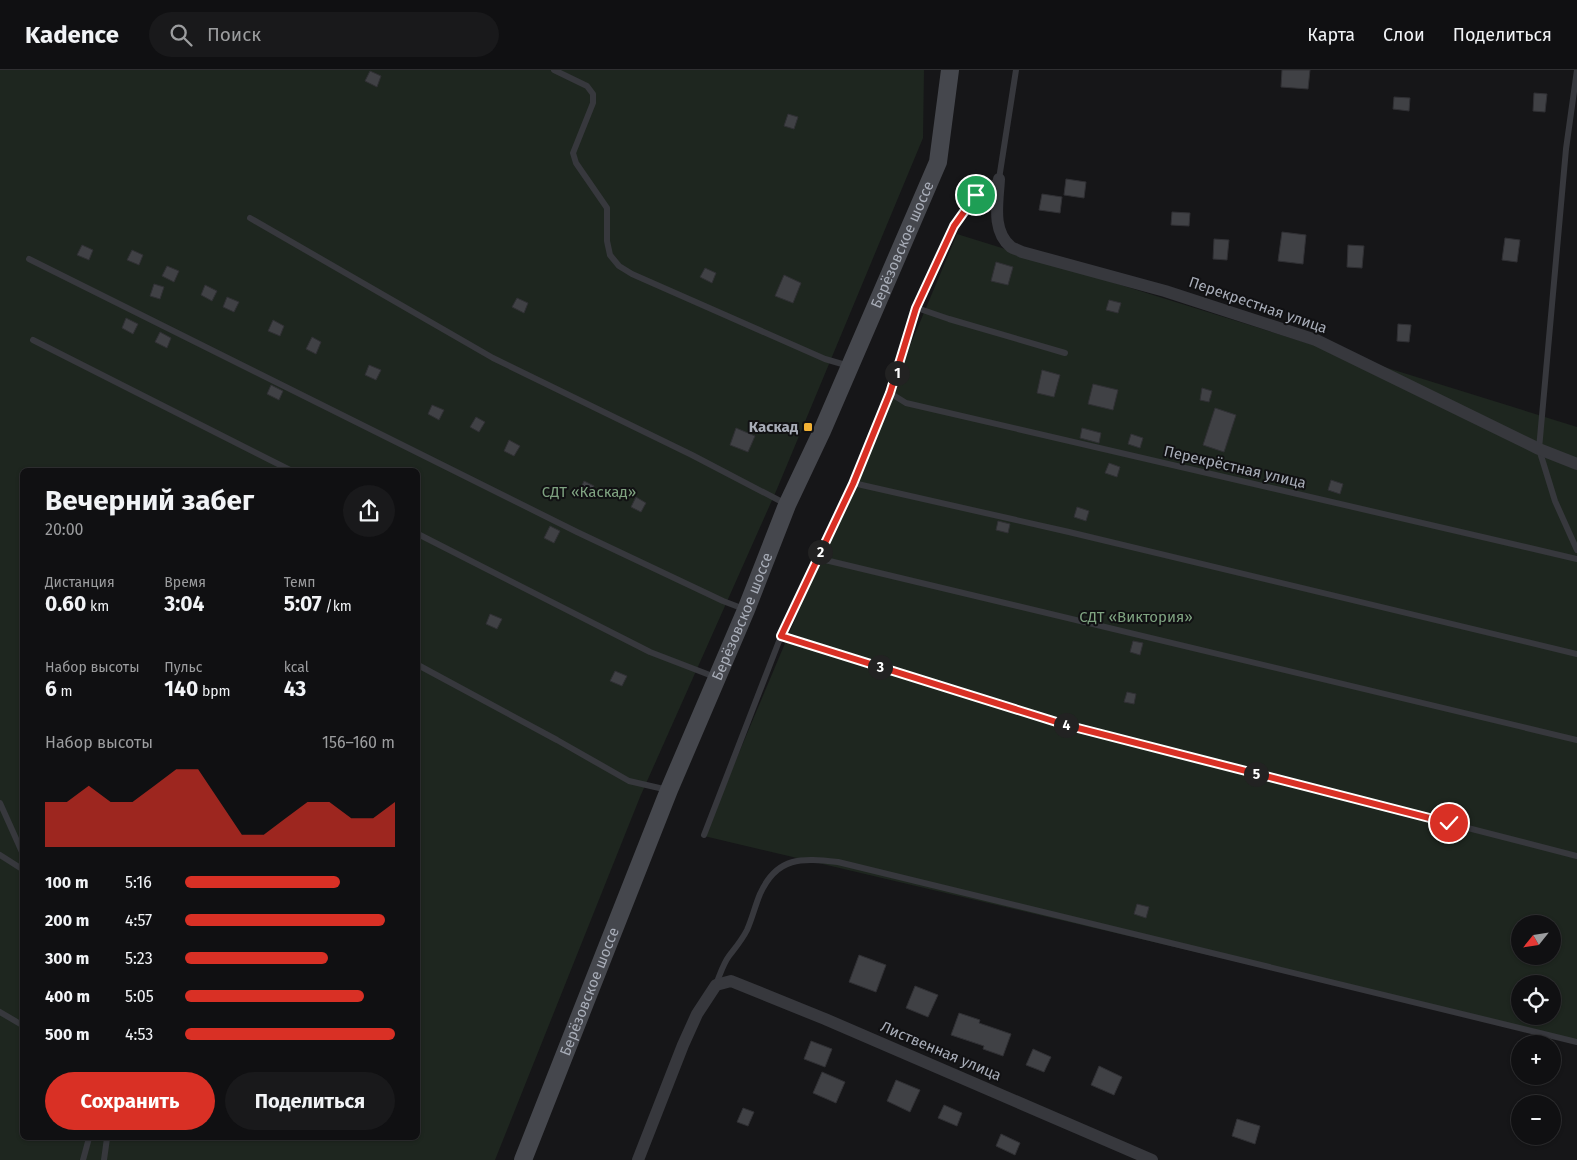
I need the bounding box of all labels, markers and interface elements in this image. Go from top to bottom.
search box [149,12,499,57]
text: Kadence [25,21,119,49]
icon: search [167,21,195,49]
text: Поиск [207,23,261,46]
text: Карта [1307,24,1355,46]
text: Слои [1383,24,1425,46]
text: Поделиться [1453,24,1552,46]
pin [955,174,997,216]
street label: Берёзовское шоссе [867,178,938,311]
icon: arrive [962,181,990,209]
street label: Перекрестная улица [1186,273,1330,337]
pin: 1 [884,360,910,386]
text: 1 [894,365,901,382]
place label: Каскад [749,418,799,436]
marker: Каскад [802,421,814,433]
street label: Перекрёстная улица [1162,442,1308,492]
park label: СДТ «Каскад» [542,483,636,501]
text: Вечерний забег [45,484,254,517]
button: share [343,485,395,537]
text: 20:00 [45,520,84,539]
pin: 2 [808,540,832,564]
text: 2 [817,544,824,561]
street label: Берёзовское шоссе [708,550,776,683]
text: Дистанция [45,574,115,591]
text: Время [164,574,206,591]
text: Темп [284,574,315,591]
text: 0.60 [45,591,86,617]
text: 3:04 [164,591,204,617]
text: 5:07 [284,591,322,617]
text: km [86,598,109,615]
text: /km [322,598,352,615]
park label: СДТ «Виктория» [1079,608,1193,626]
pin: 3 [868,654,892,680]
text: Набор высоты [45,659,139,676]
text: Пульс [164,659,203,676]
text: kcal [284,659,309,676]
text: 3 [877,659,884,676]
text: 6 [45,676,57,702]
text: 140 [164,676,198,702]
text: 43 [284,676,306,702]
text: m [57,683,73,700]
text: bpm [198,683,231,700]
pin: 4 [1054,712,1078,738]
text: 4 [1063,717,1070,734]
text: Набор высоты [45,733,153,752]
text: 156–160 m [322,733,395,752]
pin: 5 [1244,762,1268,786]
text: 5 [1253,766,1260,783]
pin [1428,802,1470,844]
icon: check [1435,809,1463,837]
text: 100 m [45,873,88,892]
text: 5:16 [125,873,152,892]
text: 200 m [45,911,89,930]
text: 4:57 [125,911,152,930]
north arrow [1511,915,1561,965]
map controls [1511,915,1561,1145]
street label: Берёзовское шоссе [556,925,623,1058]
text: 300 m [45,949,89,968]
text: 5:23 [125,949,153,968]
button: locate [1511,975,1561,1025]
text: 400 m [45,987,90,1006]
text: 5:05 [125,987,154,1006]
street label: Лиственная улица [878,1017,1004,1085]
text: 500 m [45,1025,90,1044]
text: 4:53 [125,1025,153,1044]
button: + [1511,1035,1561,1085]
button: Сохранить [45,1072,215,1130]
button: Поделиться [225,1072,395,1130]
button: − [1511,1095,1561,1145]

